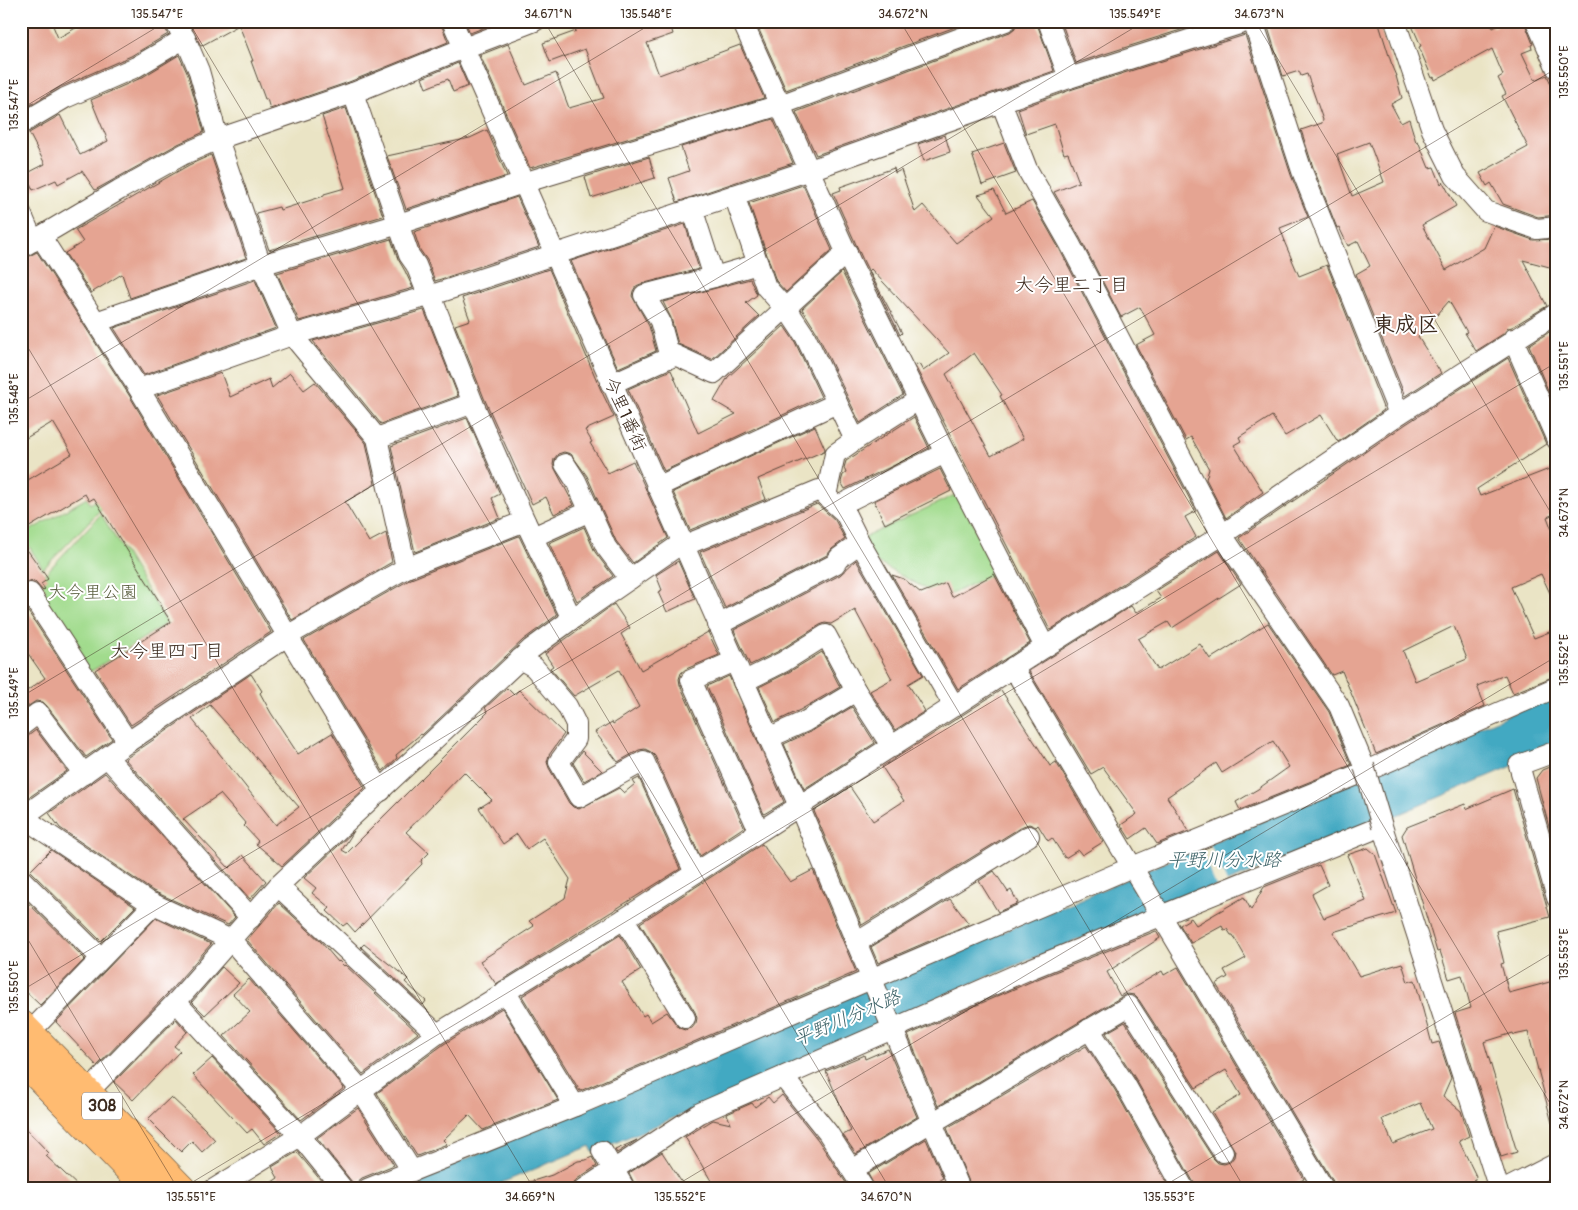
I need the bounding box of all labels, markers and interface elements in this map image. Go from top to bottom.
text: 135.547°E [131,7,183,22]
text: 34.671°N [524,7,572,22]
text: 135.548°E [620,7,672,22]
text: 34.672°N [878,7,928,22]
text: 135.549°E [1109,7,1161,22]
text: 34.673°N [1234,7,1284,22]
text: 135.550°E [1557,45,1572,99]
text: 135.547°E [7,79,22,131]
district label: 大今里二丁目 [1015,273,1129,297]
district label: 東成区 [1373,311,1439,339]
text: 135.551°E [1557,341,1572,391]
text: 135.548°E [7,373,22,425]
street label: 今里1番街 [598,373,652,455]
text: 34.673°N [1557,488,1572,538]
park label: 大今里公園 [48,581,138,604]
text: 135.552°E [1557,634,1572,686]
district label: 大今里四丁目 [110,639,224,663]
text: 135.549°E [7,667,22,719]
water label: 平野川分水路 [1167,848,1282,872]
text: 135.553°E [1557,928,1572,980]
text: 135.550°E [7,960,22,1014]
water label: 平野川分水路 [790,984,905,1051]
text: 34.672°N [1557,1080,1572,1130]
road number: 308 [82,1092,122,1120]
text: 135.551°E [166,1190,216,1205]
text: 34.669°N [505,1190,555,1205]
text: 135.552°E [654,1190,706,1205]
text: 34.670°N [860,1190,912,1205]
text: 135.553°E [1143,1190,1195,1205]

